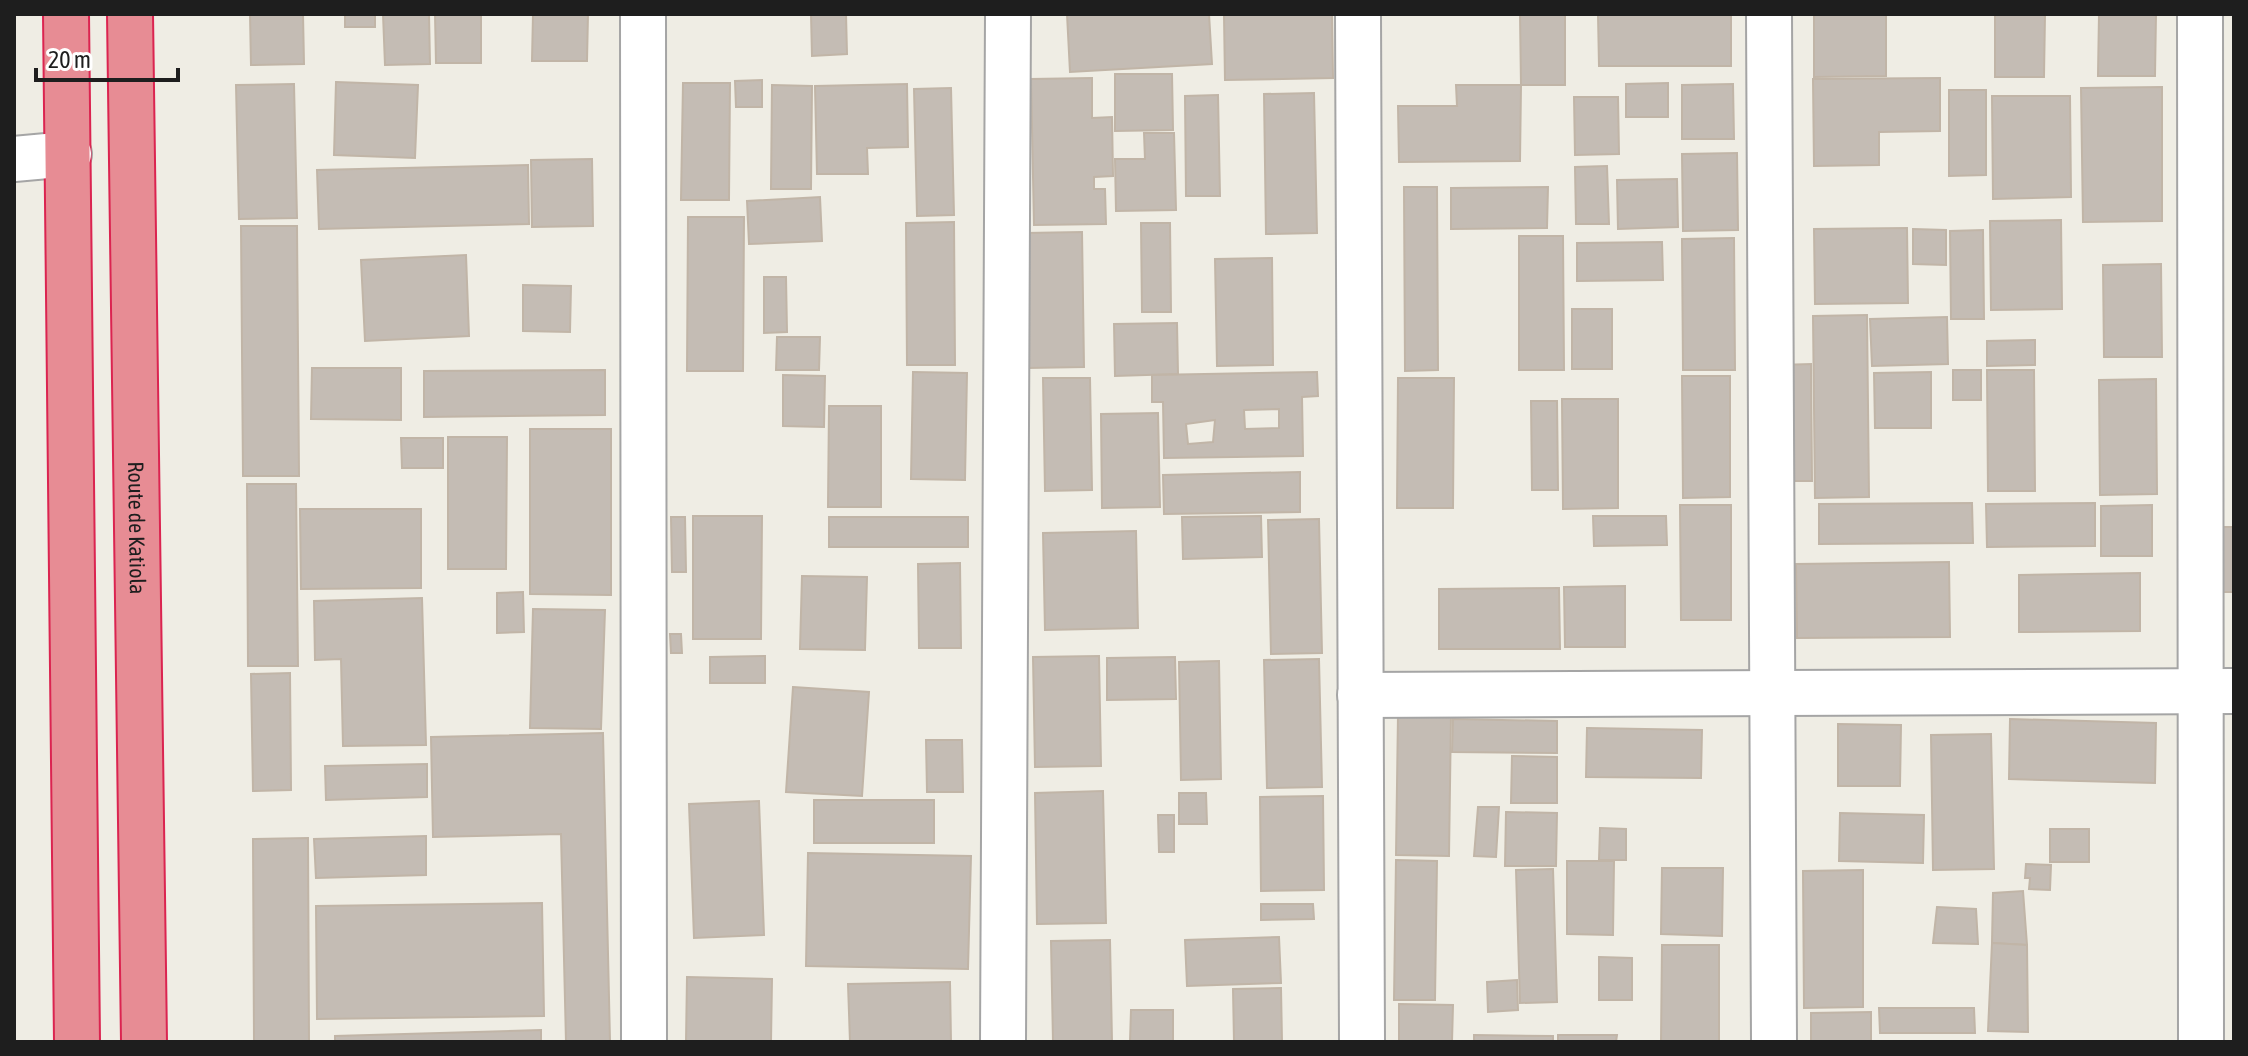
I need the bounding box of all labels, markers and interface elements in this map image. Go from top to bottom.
scale bar [36,32,178,82]
text: 20 m [48,46,91,73]
street label: Route de Katiola [123,461,151,595]

